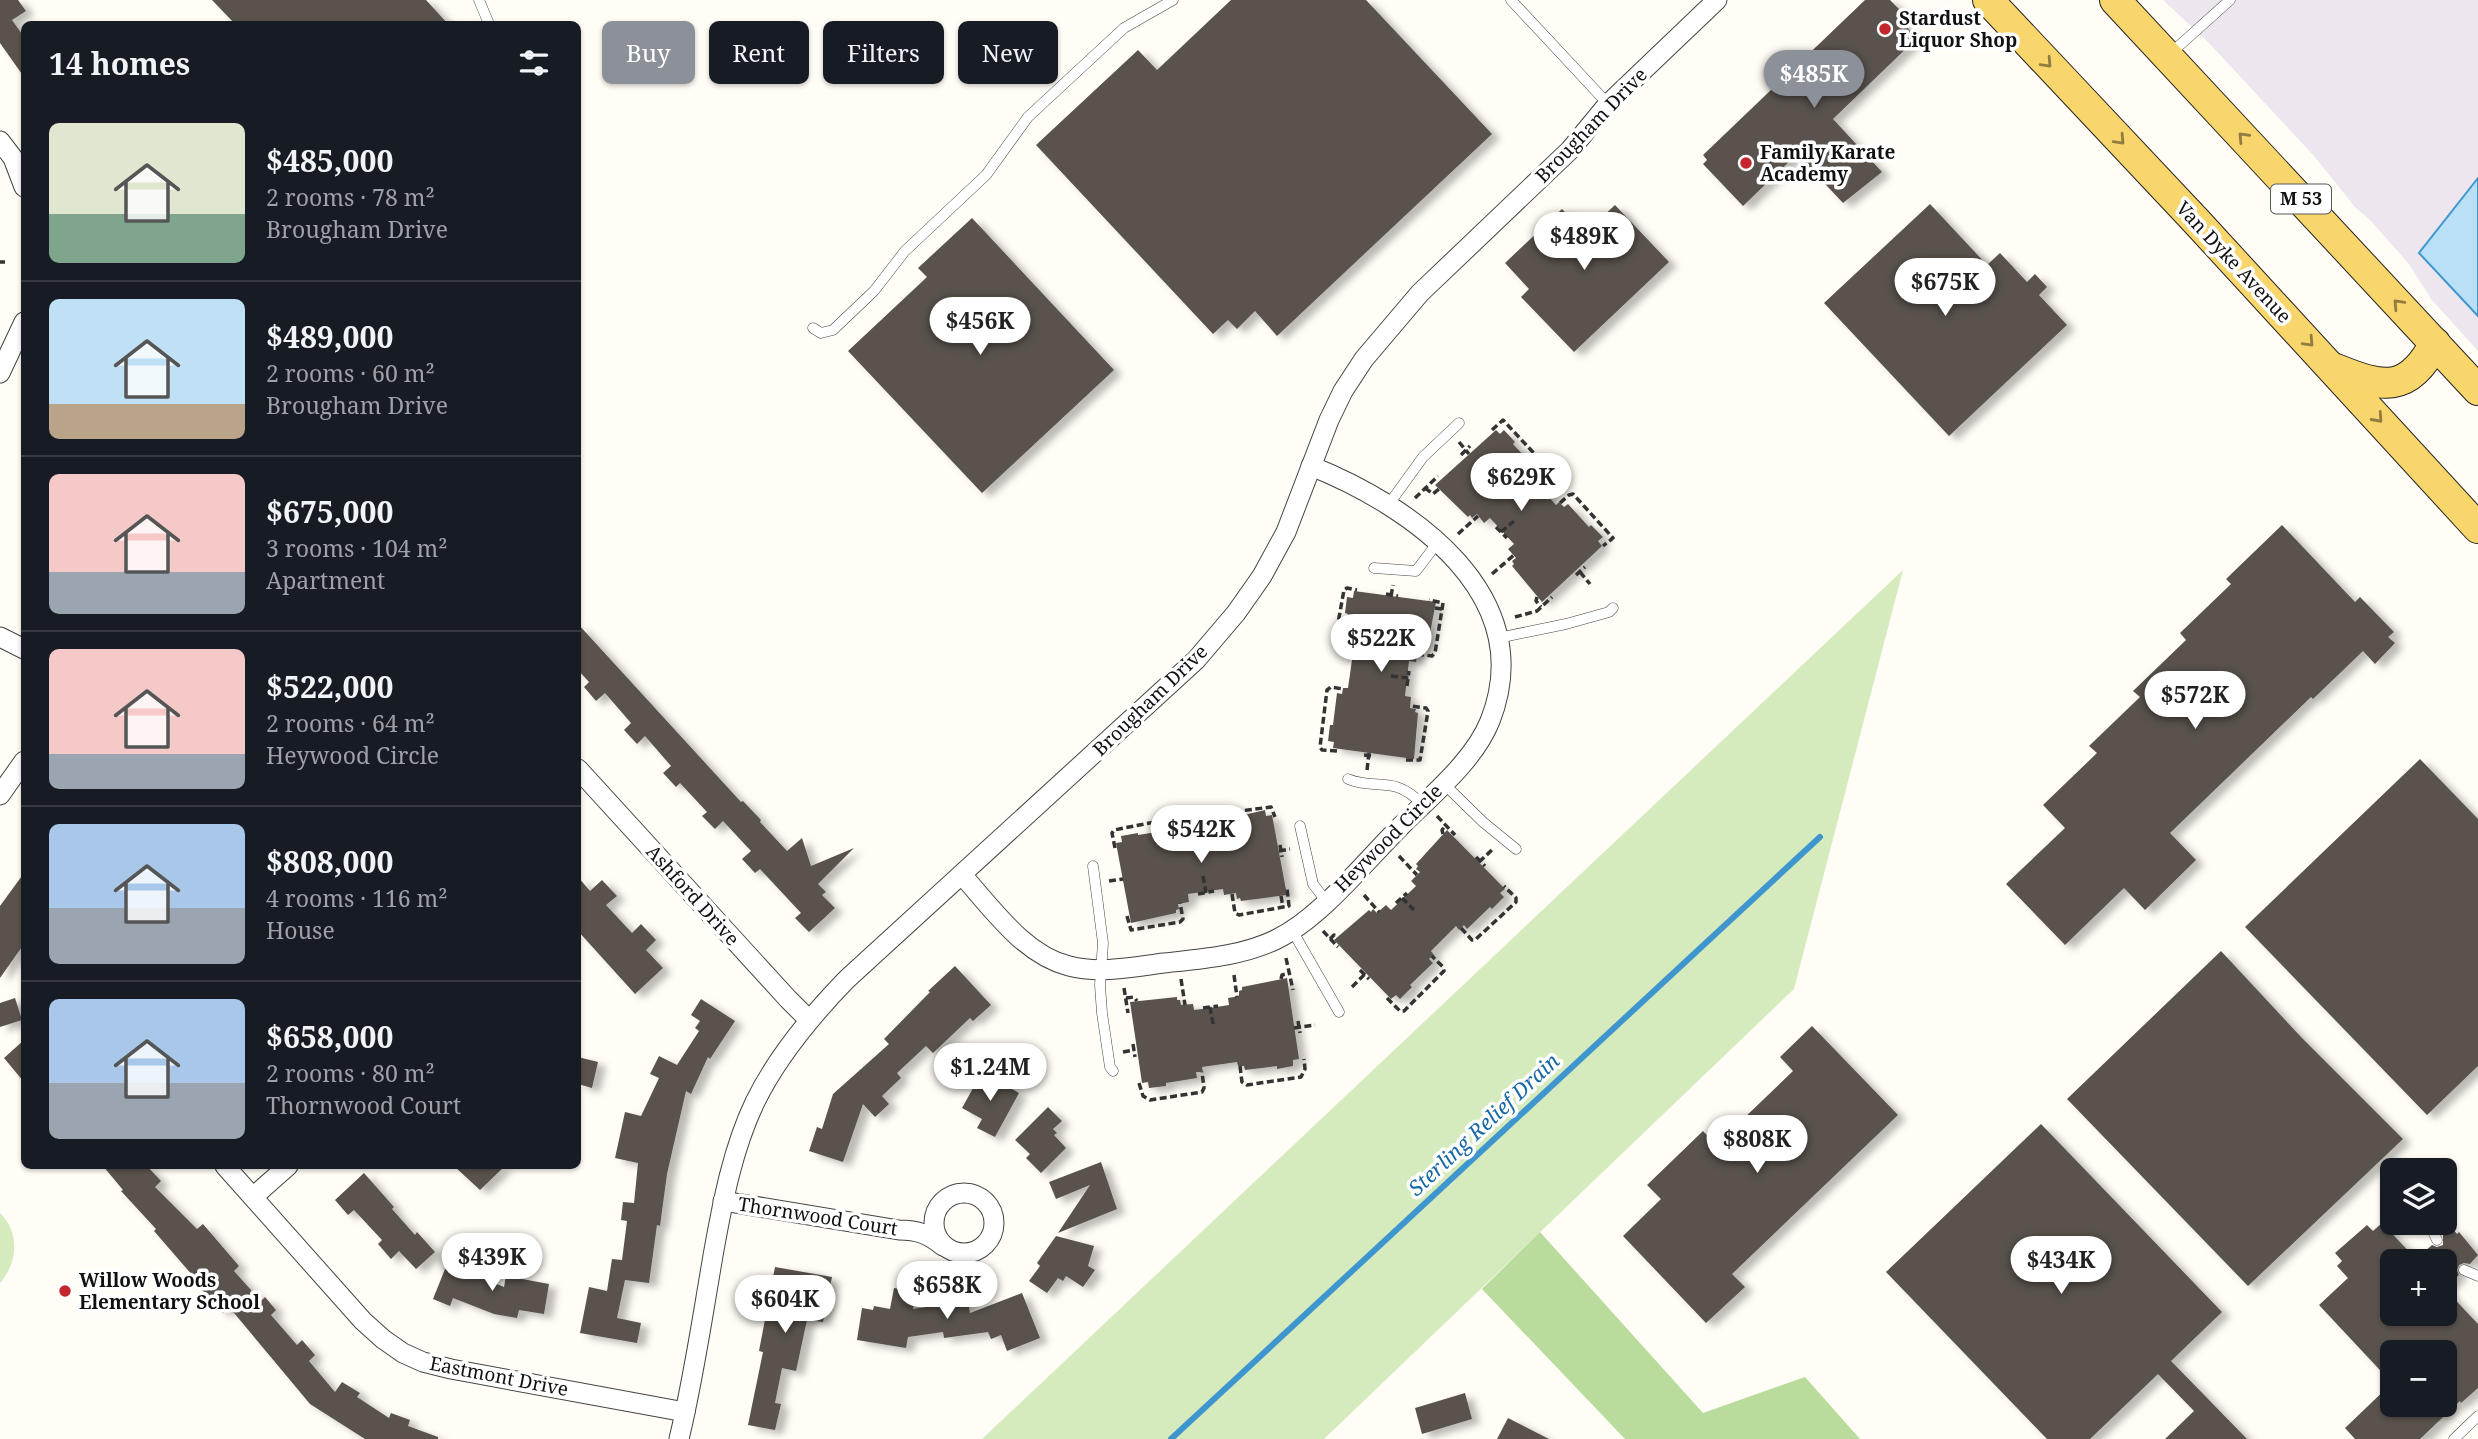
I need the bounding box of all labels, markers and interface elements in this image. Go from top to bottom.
place label: Stardust Liquor Shop [1899,5,2017,53]
chip: Buy [602,21,695,84]
chip: Rent [709,21,809,84]
chip: Filters [823,21,944,84]
chip: New [958,21,1058,84]
marker: Stardust Liquor Shop [1877,21,1893,37]
text: 14 homes [49,43,190,84]
icon: filters [515,44,553,82]
pin: $485K [1765,50,1863,110]
one-way arrow [2039,55,2051,68]
text: $485K [1780,57,1848,89]
street label: Brougham Drive [1529,62,1653,188]
one-way arrow [2111,132,2124,145]
one-way arrow [2239,132,2252,145]
place label: Family Karate Academy [1760,139,1895,187]
text: $485,000 [266,140,393,181]
icon: home [105,151,189,235]
marker: Family Karate Academy [1738,155,1754,171]
text: 2 rooms · 78 m² [266,181,435,213]
road number: M 53 [2271,184,2331,214]
street label: Van Dyke Avenue [2171,195,2297,329]
pin: $489K [1535,212,1633,272]
text: Brougham Drive [266,213,448,245]
text: $489K [1550,219,1618,251]
pin: $675K [1896,258,1994,318]
text: $675K [1911,265,1979,297]
pin: $456K [931,298,1029,357]
one-way arrow [2394,299,2407,312]
text: $456K [946,304,1014,336]
text: $489,000 [266,316,393,357]
icon: home [105,327,189,411]
one-way arrow [2300,334,2313,347]
text: 2 rooms · 60 m² [266,357,435,389]
text: Brougham Drive [266,389,448,421]
one-way arrow [2370,410,2382,423]
pin: $629K [1472,454,1570,513]
text: $629K [1487,460,1555,492]
text: $675,000 [266,491,393,532]
icon: home [105,502,189,586]
text: 3 rooms · 104 m² [266,532,448,564]
text: Apartment [266,564,385,596]
pin: $522K [1332,614,1430,674]
text: $522K [1347,621,1415,653]
street label: Brougham Drive [1087,638,1213,762]
text: $522,000 [266,666,393,707]
pin: $572K [2146,672,2244,731]
icon: home [105,677,189,761]
text: $572K [2161,678,2229,710]
text: 2 rooms · 64 m² [266,707,435,739]
text: Heywood Circle [266,739,439,771]
street label: Heywood Circle [1328,778,1448,898]
pin: $542K [1152,806,1250,865]
text: $542K [1167,812,1235,844]
street label: Ashford Drive [641,839,745,951]
text: $808,000 [266,841,393,882]
icon: home [105,852,189,936]
text: 4 rooms · 116 m² [266,882,448,914]
text: House [266,914,335,946]
text: $658,000 [266,1016,393,1057]
icon: home [105,1027,189,1111]
pin: $1.24M [933,1044,1047,1103]
water label: Sterling Relief Drain [1402,1047,1565,1202]
text: $1.24M [950,1050,1030,1082]
text: 2 rooms · 80 m² [266,1057,435,1089]
text: Thornwood Court [266,1089,461,1121]
pin: $808K [1708,1116,1806,1175]
text: $808K [1723,1122,1791,1154]
map controls [2380,1158,2457,1417]
button: layers [2380,1158,2457,1235]
street label: Thornwood Court [736,1191,900,1241]
pin: $439K [443,1234,541,1293]
pin: $434K [2012,1236,2110,1296]
text: $439K [458,1240,526,1272]
text: $434K [2027,1243,2095,1275]
button: + [2380,1249,2457,1326]
pin: $658K [898,1262,996,1321]
place label: Willow Woods Elementary School [79,1267,260,1315]
text: $658K [913,1268,981,1300]
pin: $604K [736,1276,834,1335]
text: $604K [751,1282,819,1314]
marker: Willow Woods Elementary School [57,1283,73,1299]
button: − [2380,1340,2457,1417]
street label: Eastmont Drive [428,1350,570,1402]

